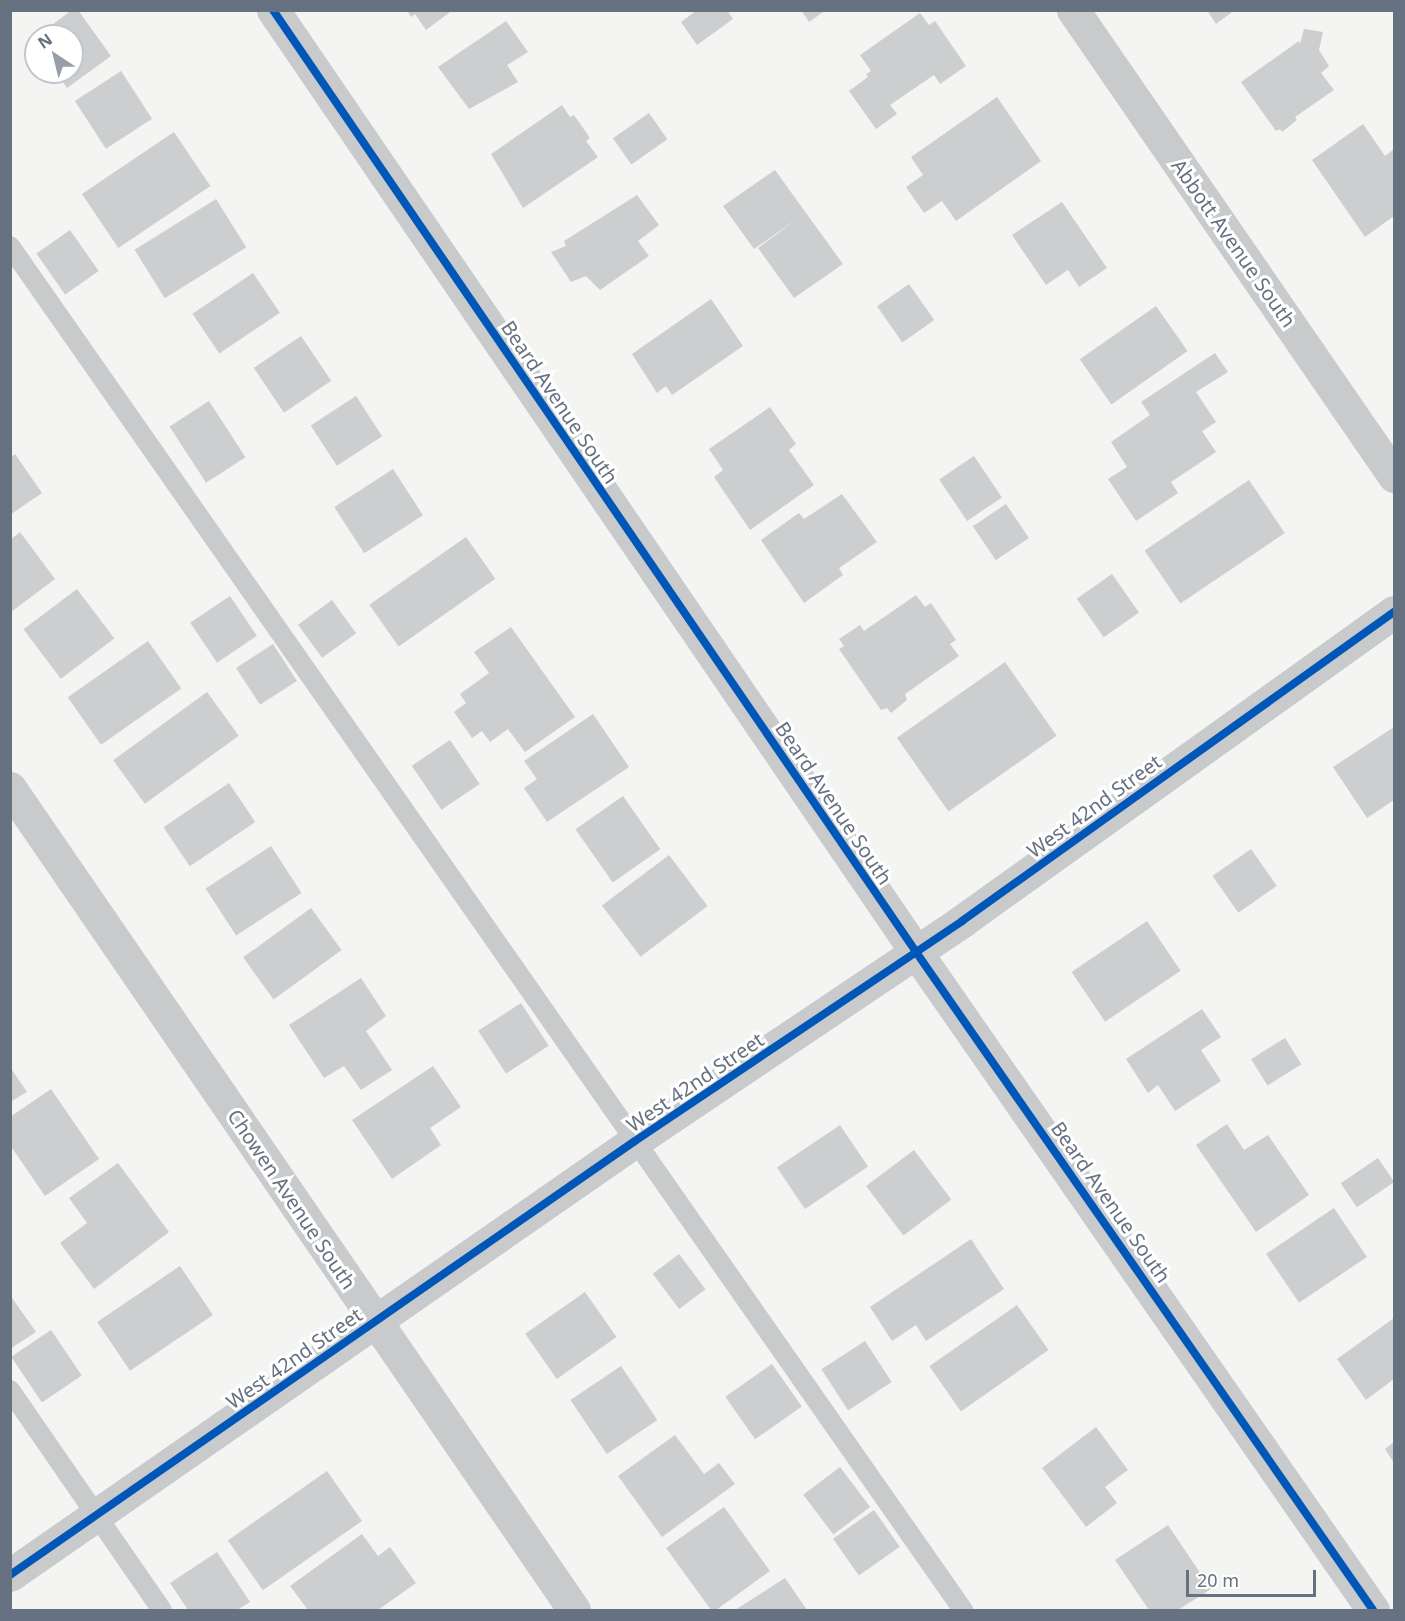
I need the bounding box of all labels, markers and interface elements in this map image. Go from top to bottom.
north arrow [24,24,84,84]
text: N [33,28,56,54]
street label: Abbott Avenue South [1167,154,1301,332]
street label: Beard Avenue South [497,316,623,488]
street label: Beard Avenue South [771,717,897,889]
street label: West 42nd Street [1022,749,1166,863]
street label: West 42nd Street [622,1027,768,1137]
street label: Chowen Avenue South [223,1105,361,1293]
street label: Beard Avenue South [1046,1117,1176,1287]
street label: West 42nd Street [222,1302,366,1414]
scale bar [1189,1558,1320,1596]
text: 20 m [1197,1568,1239,1592]

